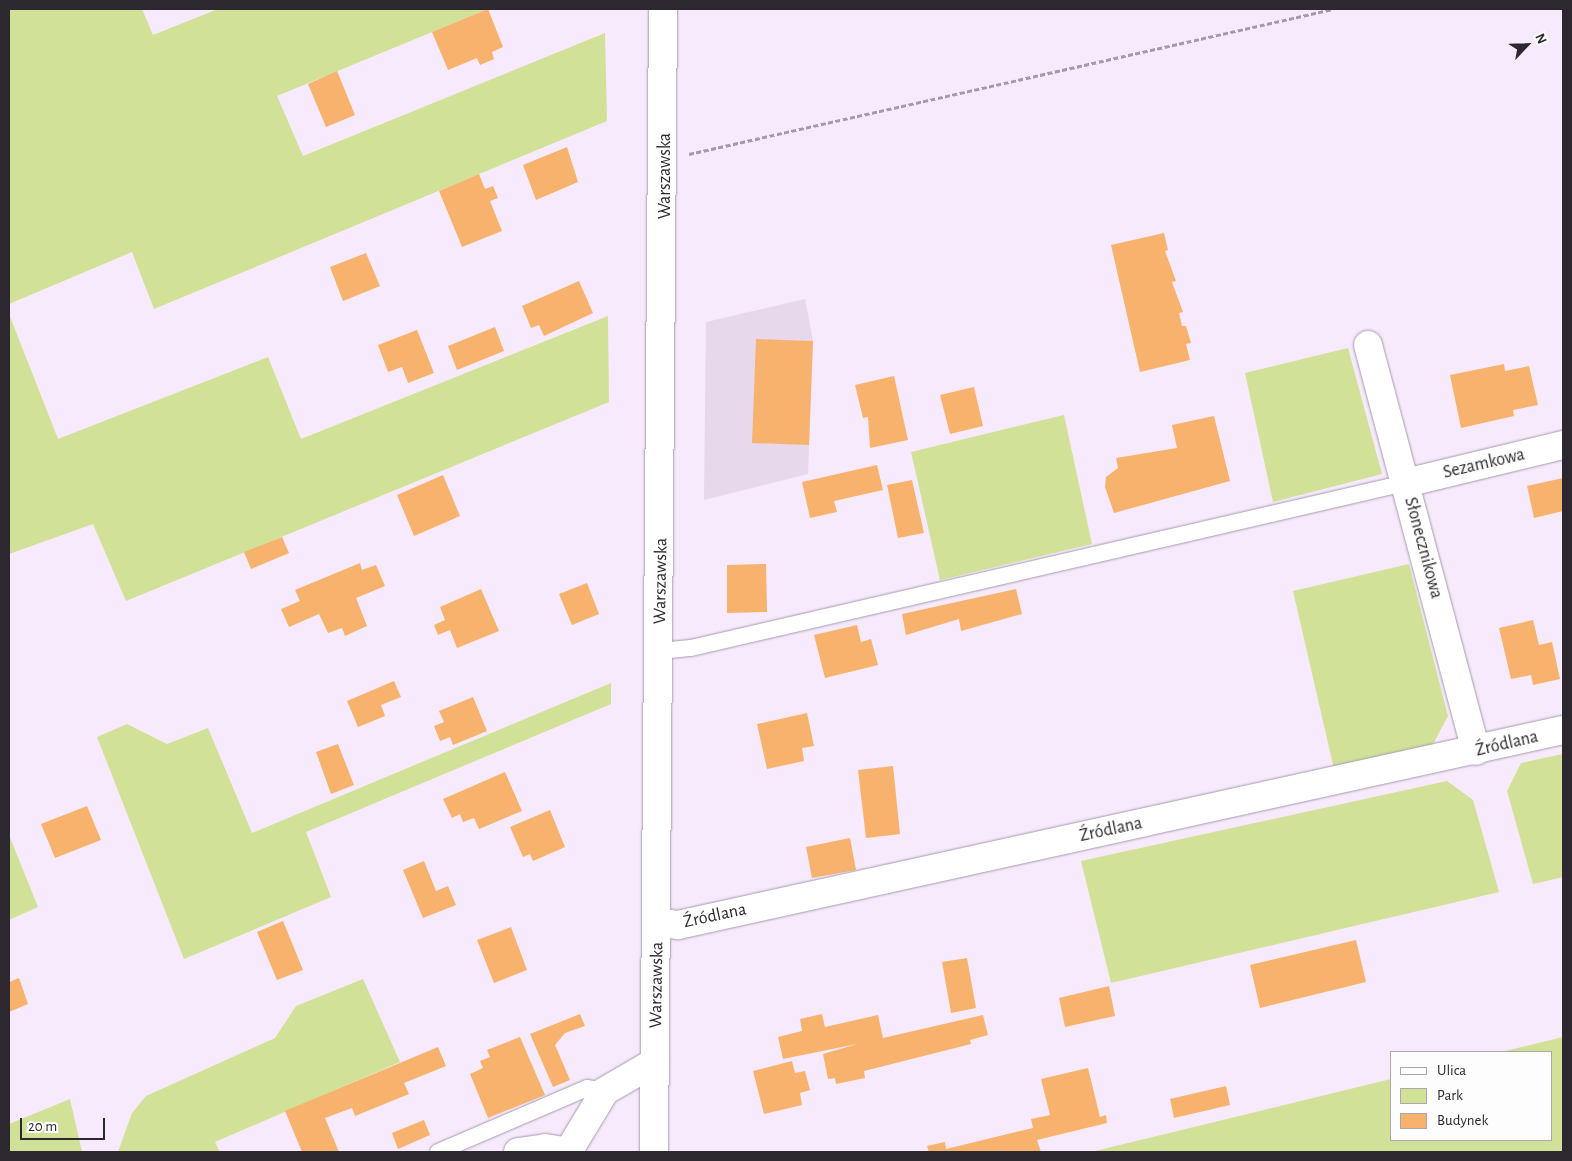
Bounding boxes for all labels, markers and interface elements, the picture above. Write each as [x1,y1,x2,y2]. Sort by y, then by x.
north arrow [1502,20,1552,70]
text: N [1532,32,1549,46]
street label: Warszawska [654,133,676,219]
street label: Sezamkowa [1441,444,1527,484]
street label: Słonecznikowa [1399,495,1447,601]
street label: Warszawska [649,538,673,624]
street label: Źródlana [1474,726,1540,762]
street label: Źródlana [1078,813,1144,847]
street label: Źródlana [682,899,748,933]
street label: Warszawska [645,942,669,1028]
legend [1390,1051,1552,1141]
text: Ulica [1437,1063,1466,1078]
text: Park [1437,1088,1463,1103]
scale bar [22,1108,108,1140]
text: Budynek [1437,1113,1488,1128]
text: 20 m [28,1119,57,1134]

